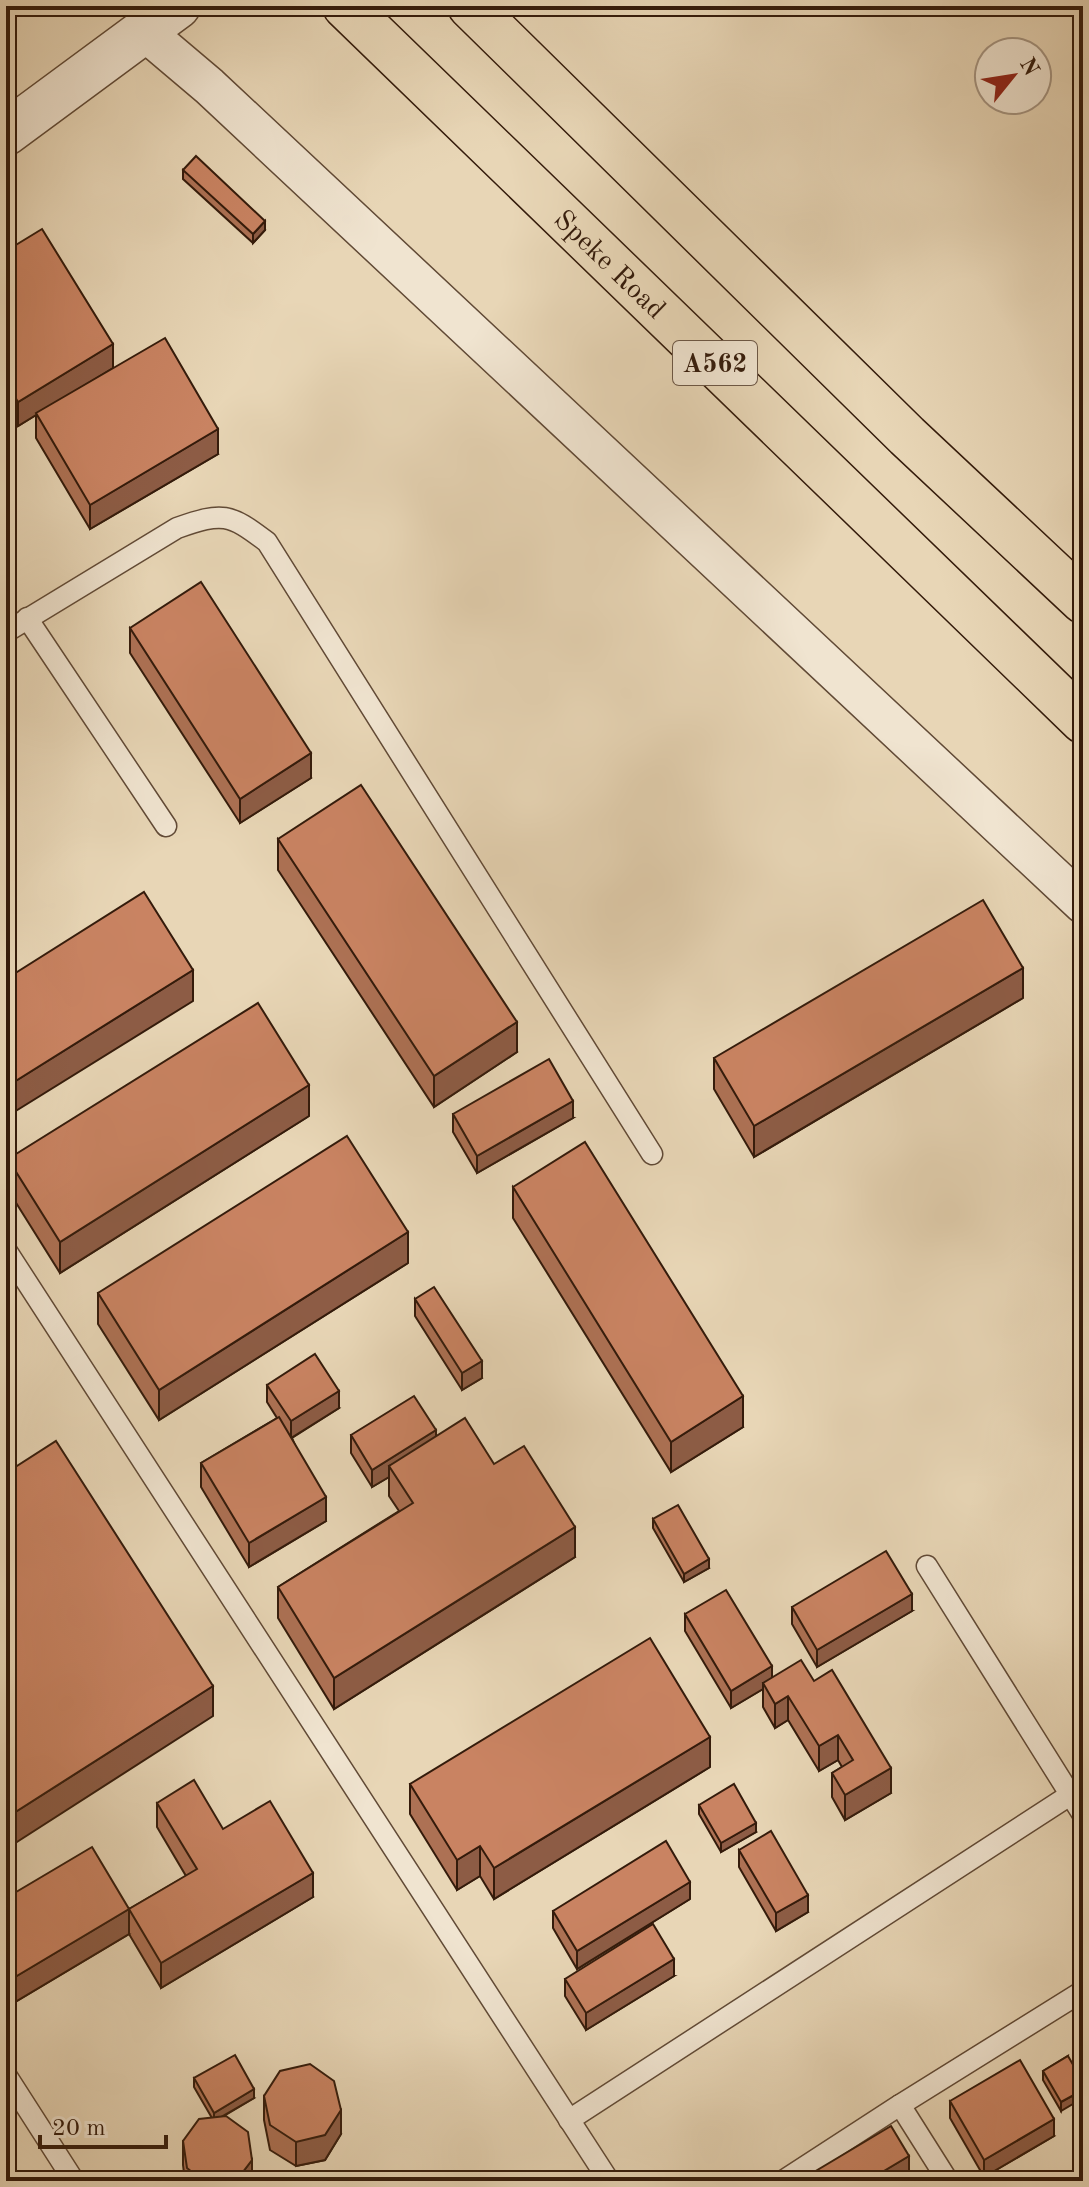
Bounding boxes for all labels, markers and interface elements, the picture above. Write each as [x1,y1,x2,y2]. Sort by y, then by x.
north arrow [973,36,1053,116]
text: N [1015,54,1042,80]
street label: Speke Road [548,206,670,325]
road number: A562 [673,341,757,385]
scale bar [40,2099,166,2149]
text: 20 m [52,2117,106,2141]

